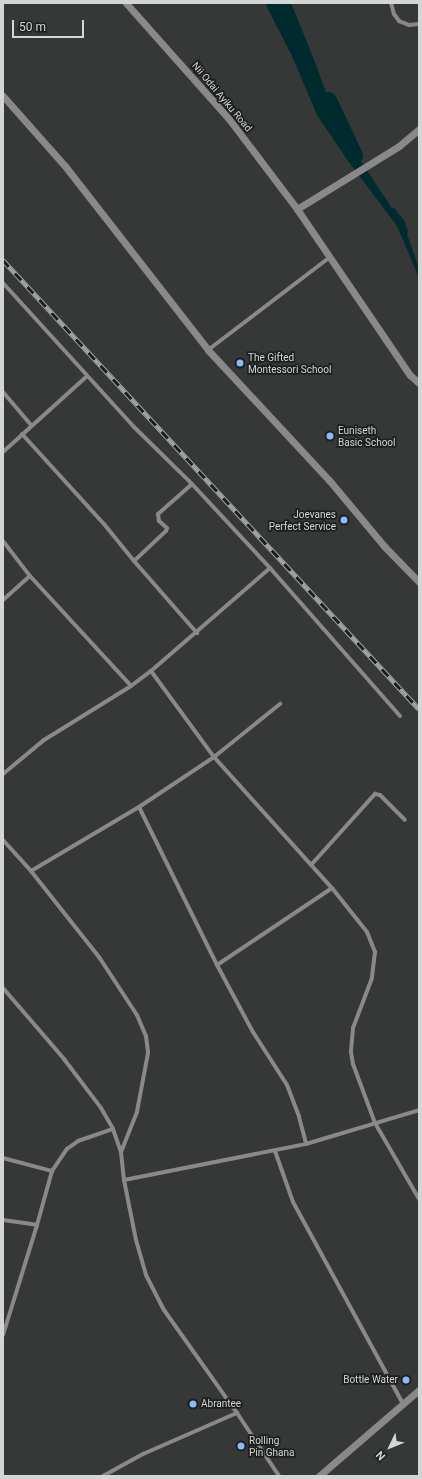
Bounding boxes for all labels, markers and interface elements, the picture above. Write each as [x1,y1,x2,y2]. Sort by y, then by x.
scale bar [14,12,86,38]
text: 50 m [19,20,46,34]
street label: Nii Odai Ayiku Road [190,60,254,134]
place label: The Gifted Montessori School [248,351,331,374]
marker: The Gifted Montessori School [235,358,245,368]
place label: Euniseth Basic School [338,424,395,448]
marker: Euniseth Basic School [325,431,335,441]
place label: Joevanes Perfect Service [269,508,336,532]
marker: Joevanes Perfect Service [339,515,349,525]
place label: Bottle Water [343,1374,398,1386]
marker: Bottle Water [401,1375,411,1385]
place label: Abrantee [201,1398,241,1410]
marker: Abrantee [188,1399,198,1409]
north arrow [370,1427,410,1467]
place label: Rolling Pin Ghana [249,1434,294,1458]
marker: Rolling Pin Ghana [236,1441,246,1451]
text: N [373,1448,388,1463]

